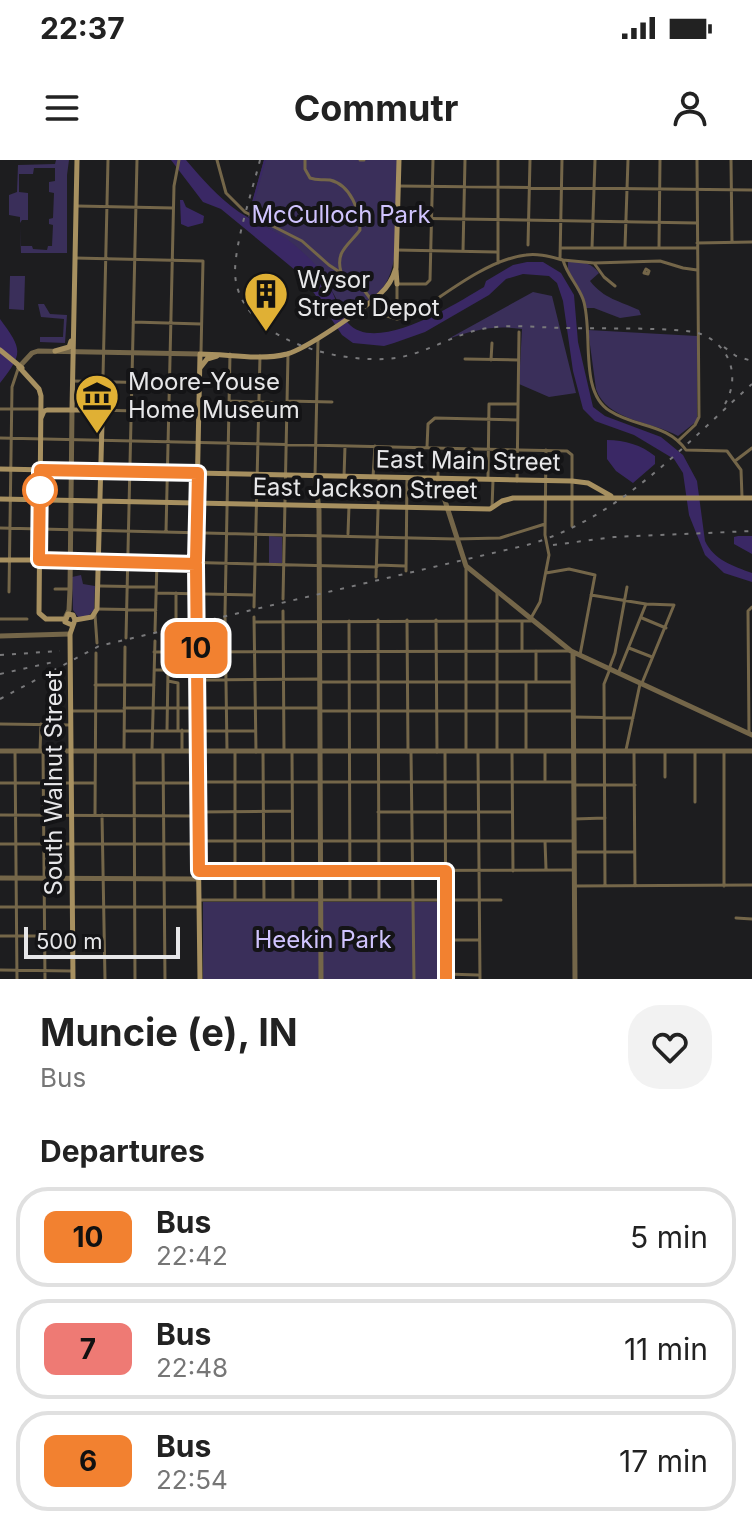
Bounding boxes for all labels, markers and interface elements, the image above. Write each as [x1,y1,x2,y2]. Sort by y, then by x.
text: 22:37 [40,10,125,46]
icon: menu [40,86,84,130]
text: Commutr [294,86,458,130]
icon: person [668,86,712,130]
park label: McCulloch Park [251,200,431,229]
place label: Wysor Street Depot [297,265,440,322]
building icon: Wysor Street Depot [242,270,290,333]
place label: Moore-Youse Home Museum [128,367,300,424]
museum icon: Moore-Youse Home Museum [73,372,121,435]
street label: East Main Street [375,444,561,477]
street label: East Jackson Street [252,472,478,505]
unlabelled marker [23,473,57,507]
line badge: 10 [160,622,232,674]
text: 10 [181,631,211,665]
street label: South Walnut Street [39,670,68,896]
scale bar [24,923,180,959]
park label: Heekin Park [254,925,392,954]
text: 500 m [36,928,103,954]
button: heart [628,1005,712,1089]
text: Muncie (e), IN [40,1009,298,1055]
text: Bus [40,1062,86,1093]
text: Departures [40,1133,205,1169]
text: Bus [156,1204,211,1240]
text: 5 min [630,1219,708,1255]
text: 10 [73,1220,103,1254]
text: 22:42 [156,1240,228,1271]
text: Bus [156,1316,211,1352]
text: 11 min [624,1331,708,1367]
text: 7 [80,1332,96,1366]
text: 22:48 [156,1352,228,1383]
text: Bus [156,1428,211,1464]
text: 17 min [619,1443,708,1479]
text: 6 [79,1444,97,1478]
text: 22:54 [156,1464,228,1495]

